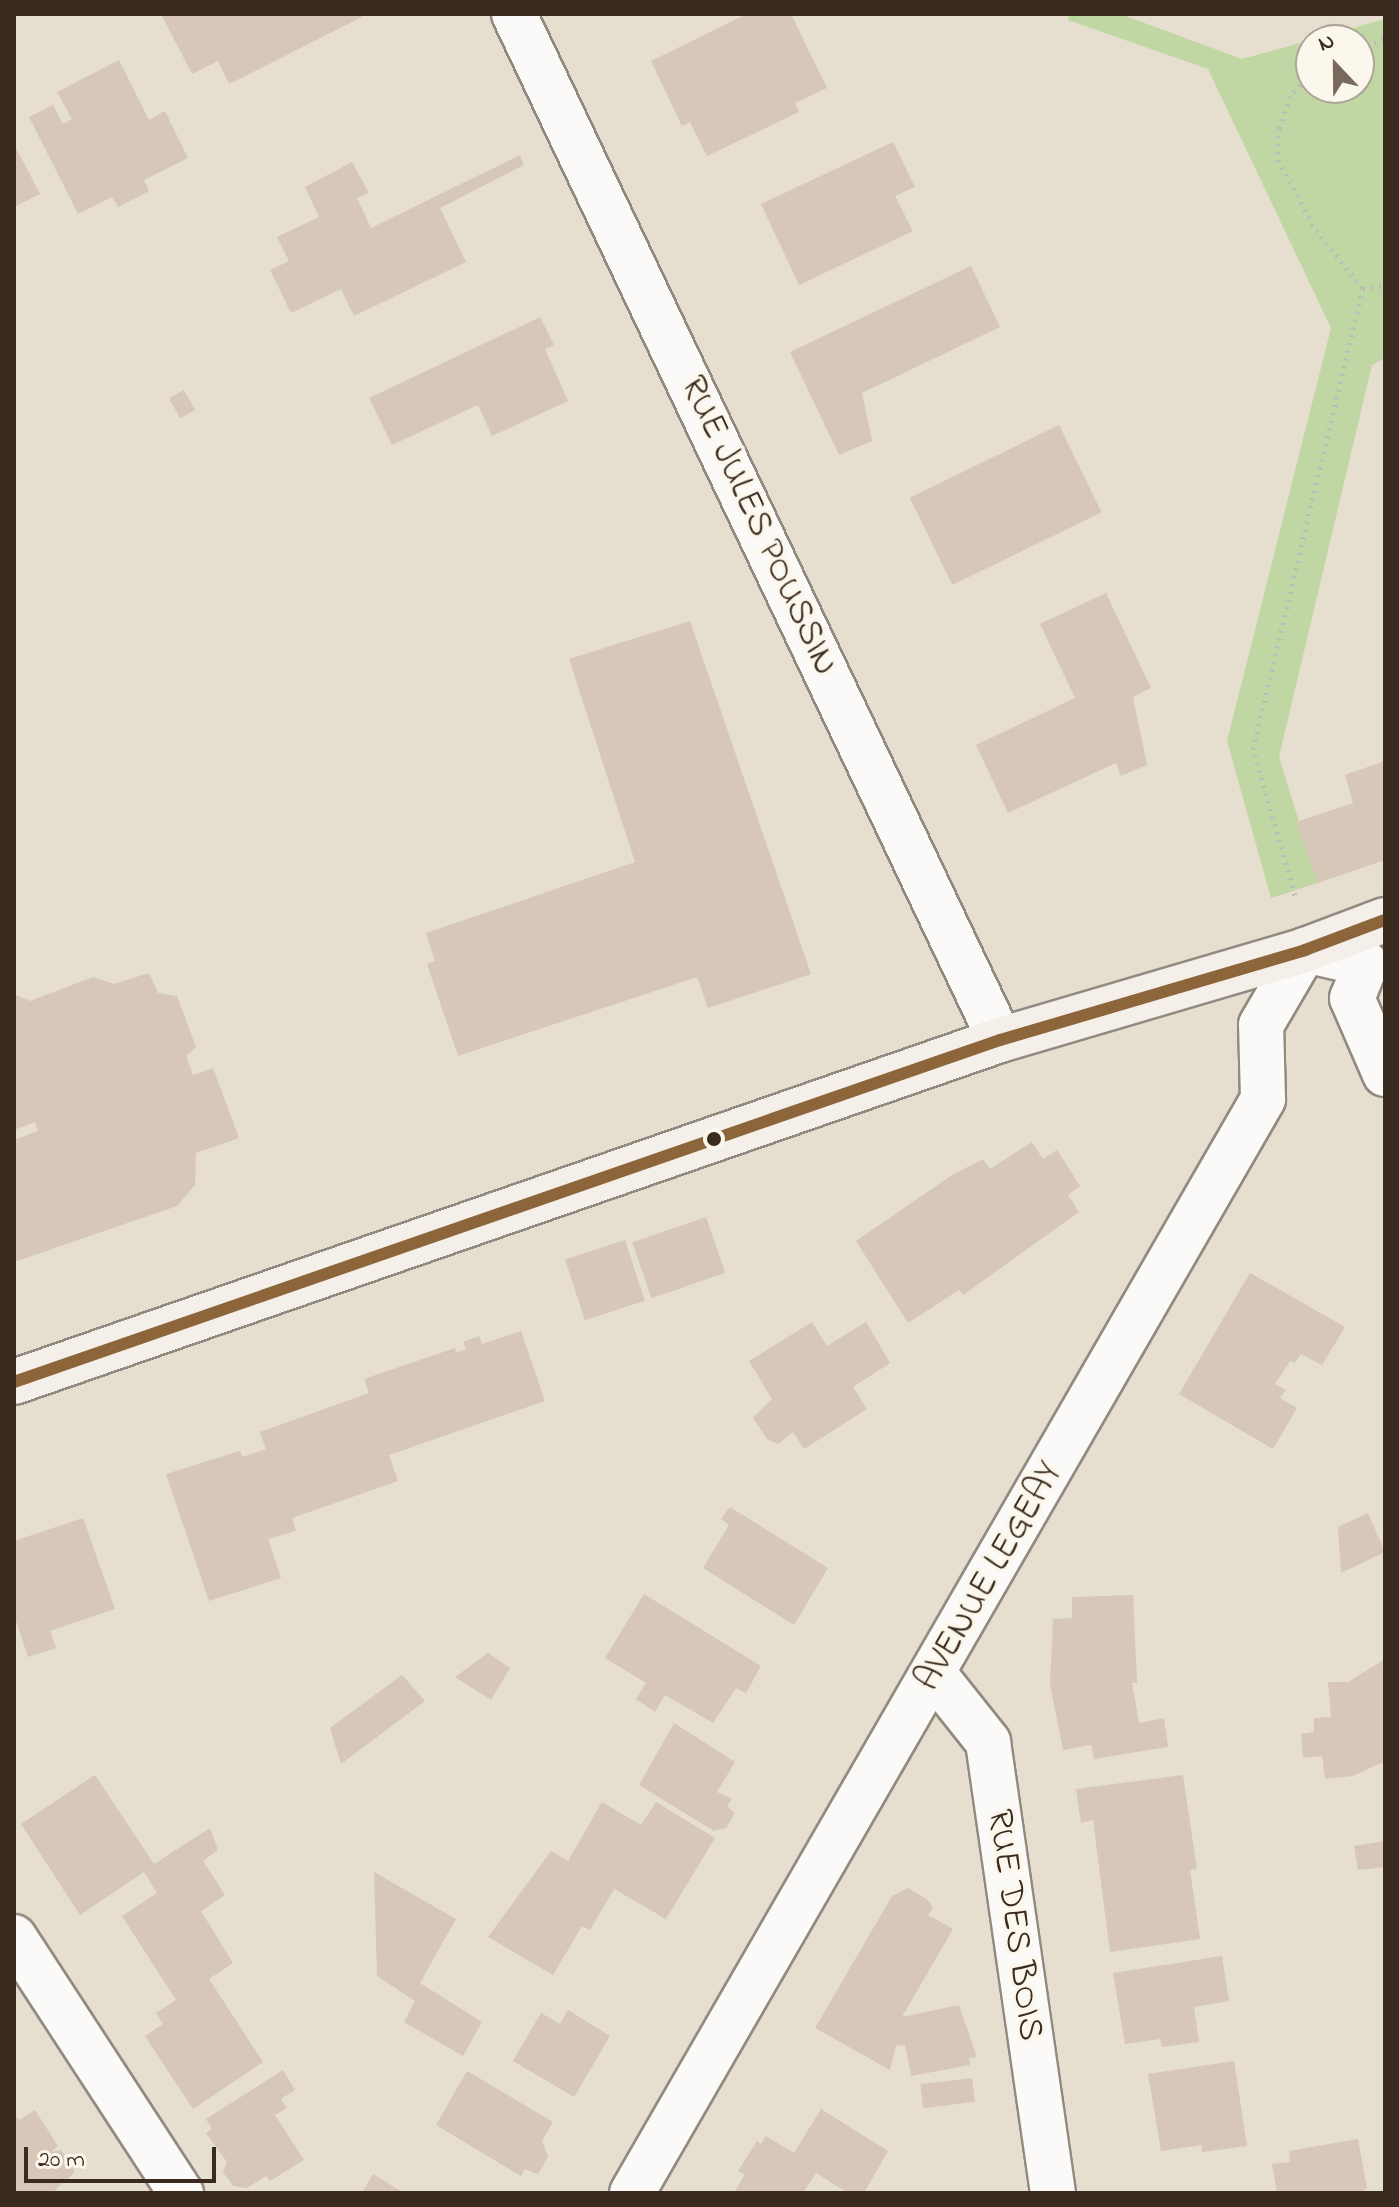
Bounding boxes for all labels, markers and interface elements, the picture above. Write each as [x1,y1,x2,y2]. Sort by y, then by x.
north arrow [1295,24,1375,104]
text: N [1314,26,1340,61]
street label: RUE JULES POUSSIN [670,370,846,682]
unlabelled marker [706,1131,722,1147]
street label: AVENUE LEGEAY [907,1455,1073,1699]
street label: RUE DES BOIS [976,1806,1052,2044]
scale bar [28,2131,220,2181]
text: 20 m [38,2143,85,2178]

